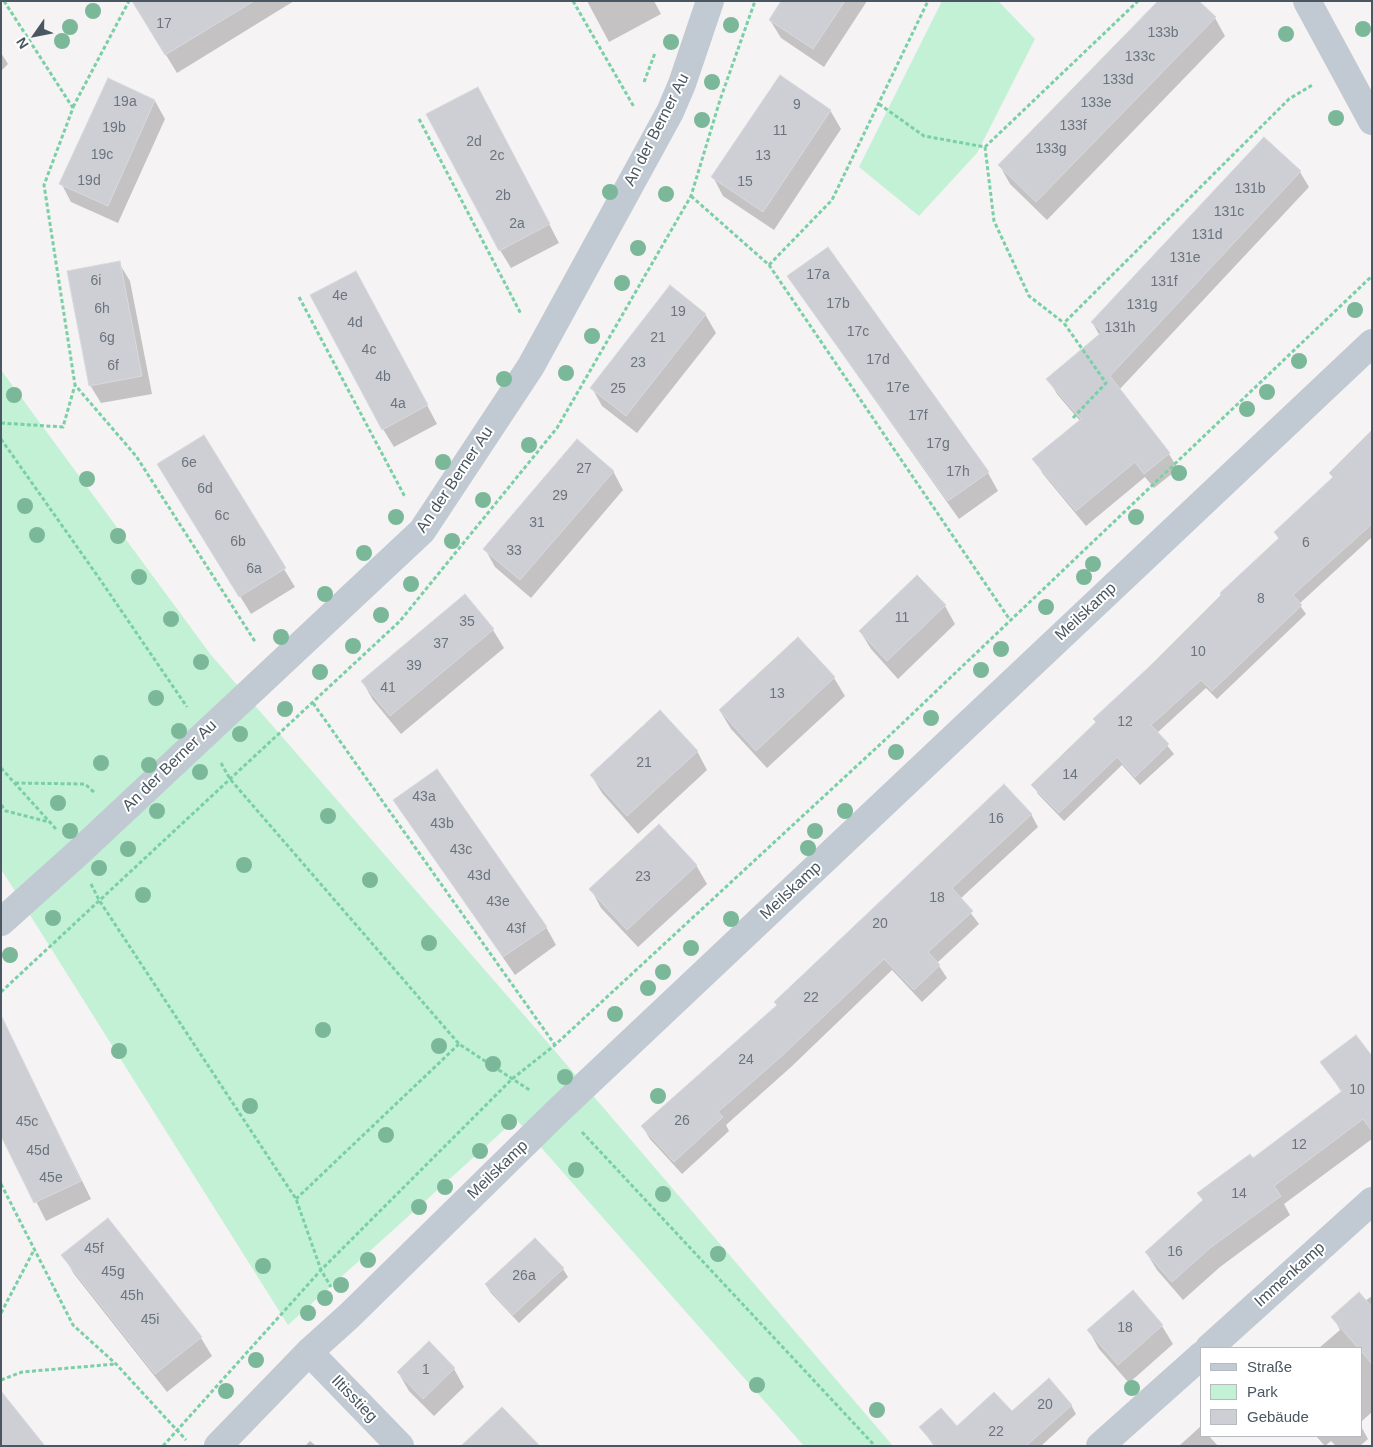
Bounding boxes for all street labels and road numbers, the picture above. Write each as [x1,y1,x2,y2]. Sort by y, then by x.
street label: An der Berner Au [620,71,694,189]
street label: An der Berner Au [412,423,498,537]
street label: Meilskamp [1051,579,1121,645]
street label: An der Berner Au [119,716,221,816]
street label: Meilskamp [756,858,826,924]
street label: Meilskamp [464,1137,532,1203]
street label: Immenkamp [1251,1238,1329,1312]
street label: Iltisstieg [327,1372,381,1426]

